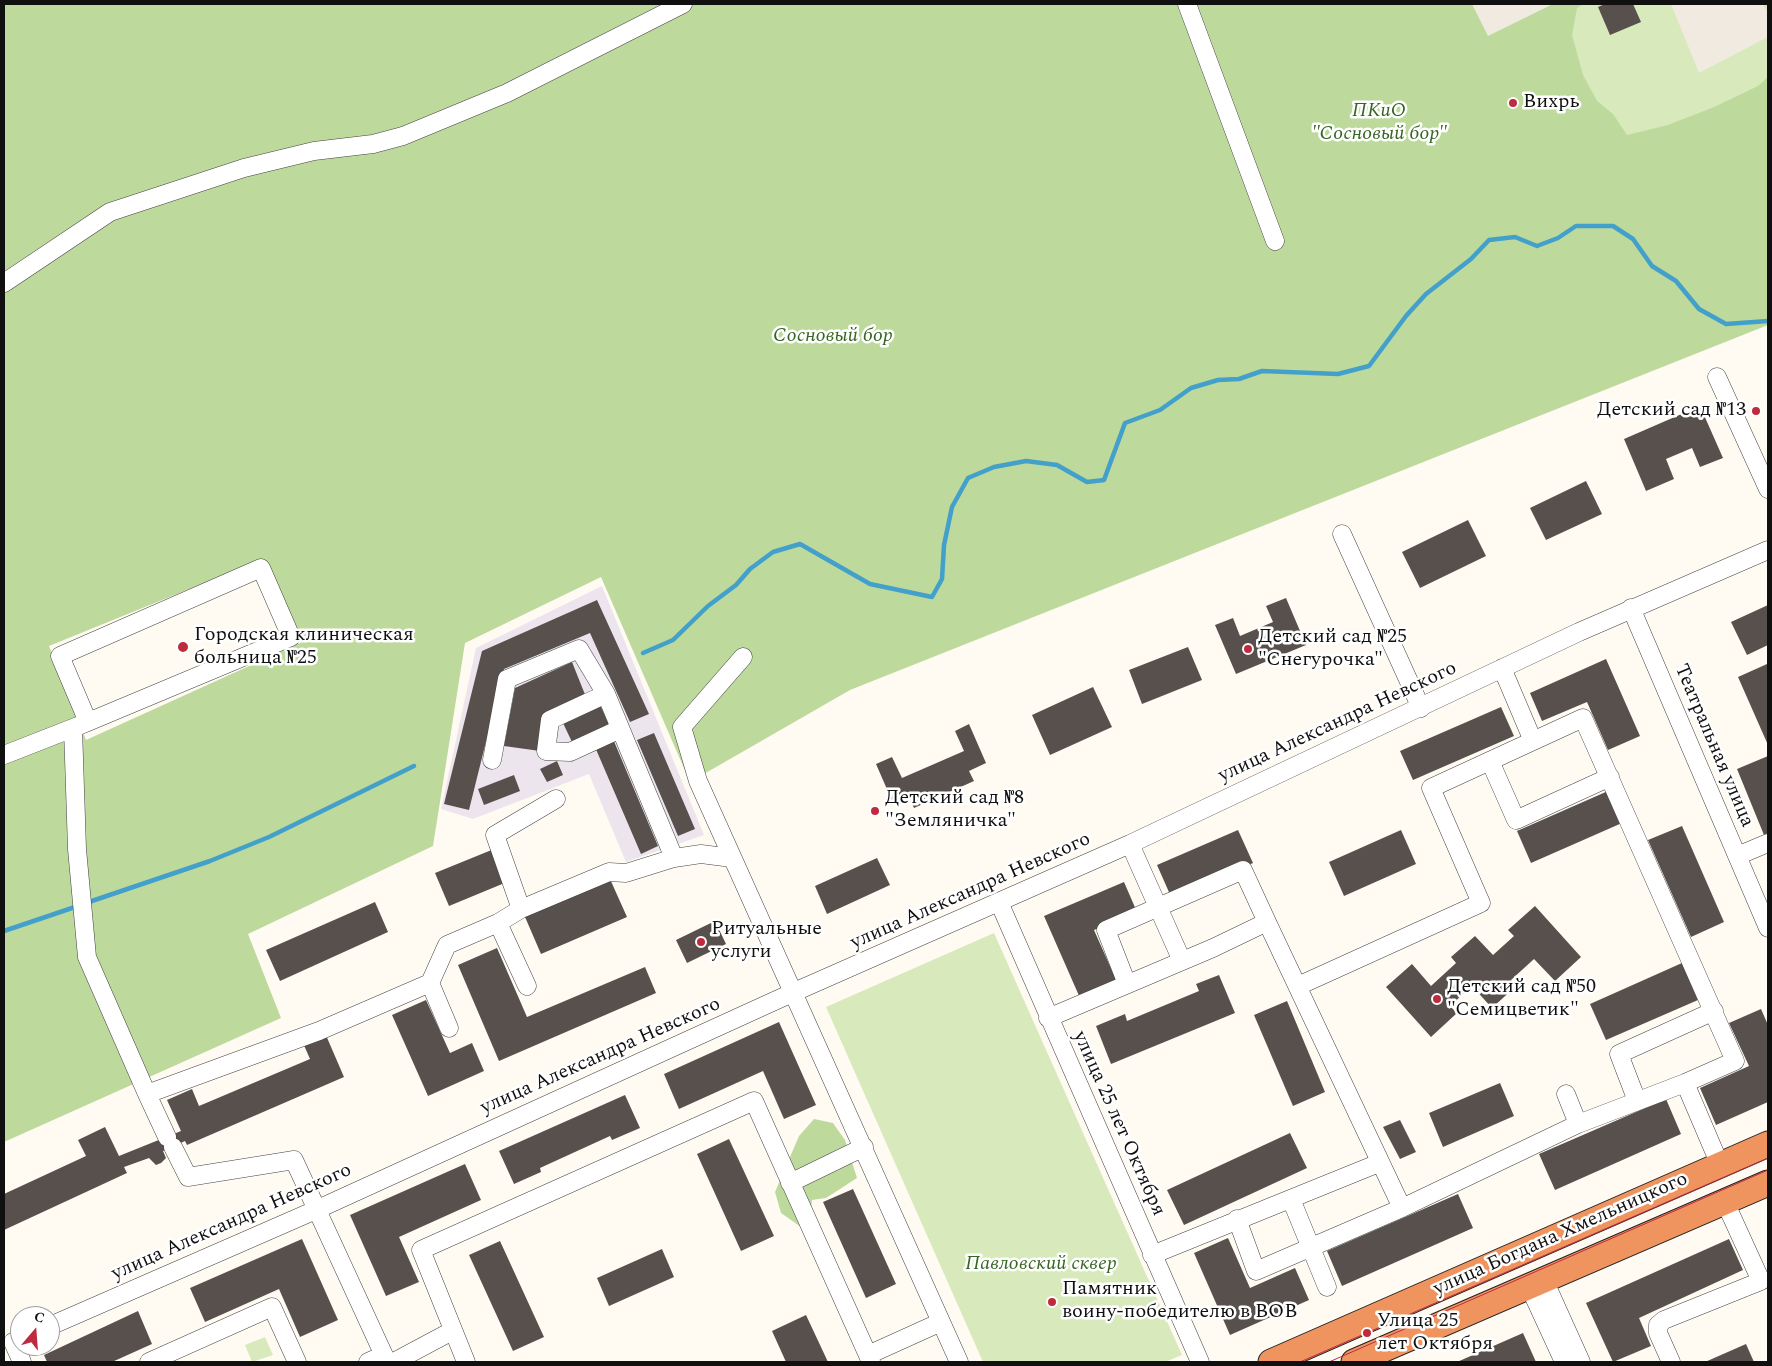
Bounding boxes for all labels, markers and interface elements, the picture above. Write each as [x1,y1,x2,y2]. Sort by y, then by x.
place label: Вихрь [1523,91,1579,115]
marker: Вихрь [1507,97,1519,109]
park label: ПКиО "Сосновый бор" [1311,100,1447,147]
park label: Сосновый бор [773,325,893,349]
place label: Детский сад №13 [1597,399,1746,423]
marker: Детский сад №13 [1750,405,1762,417]
place label: Городская клиническая больница №25 [194,624,414,671]
place label: Детский сад №25 "Снегурочка" [1258,626,1407,673]
marker: Городская клиническая больница №25 [176,640,190,654]
marker: Детский сад №25 "Снегурочка" [1242,643,1254,655]
street label: улица Александра Невского [1215,657,1461,789]
street label: Театральная улица [1668,661,1758,831]
place label: Детский сад №8 "Земляничка" [885,787,1024,834]
marker: Детский сад №8 "Земляничка" [869,805,881,817]
street label: улица Александра Невского [847,828,1095,956]
place label: Ритуальные услуги [711,918,822,965]
marker: Ритуальные услуги [695,936,707,948]
place label: Детский сад №50 "Семицветик" [1447,976,1596,1023]
street label: улица Александра Невского [477,993,725,1121]
marker: Детский сад №50 "Семицветик" [1431,993,1443,1005]
street label: улица 25 лет Октября [1066,1028,1170,1220]
street label: улица Александра Невского [108,1159,356,1287]
street label: улица Богдана Хмельницкого [1430,1168,1692,1302]
park label: Павловский сквер [965,1253,1117,1277]
place label: Памятник воину-победителю в ВОВ [1062,1278,1297,1325]
marker: Памятник воину-победителю в ВОВ [1046,1296,1058,1308]
north arrow [10,1306,60,1356]
text: С [31,1306,47,1329]
place label: Улица 25 лет Октября [1377,1310,1493,1357]
marker: Улица 25 лет Октября [1361,1327,1373,1339]

